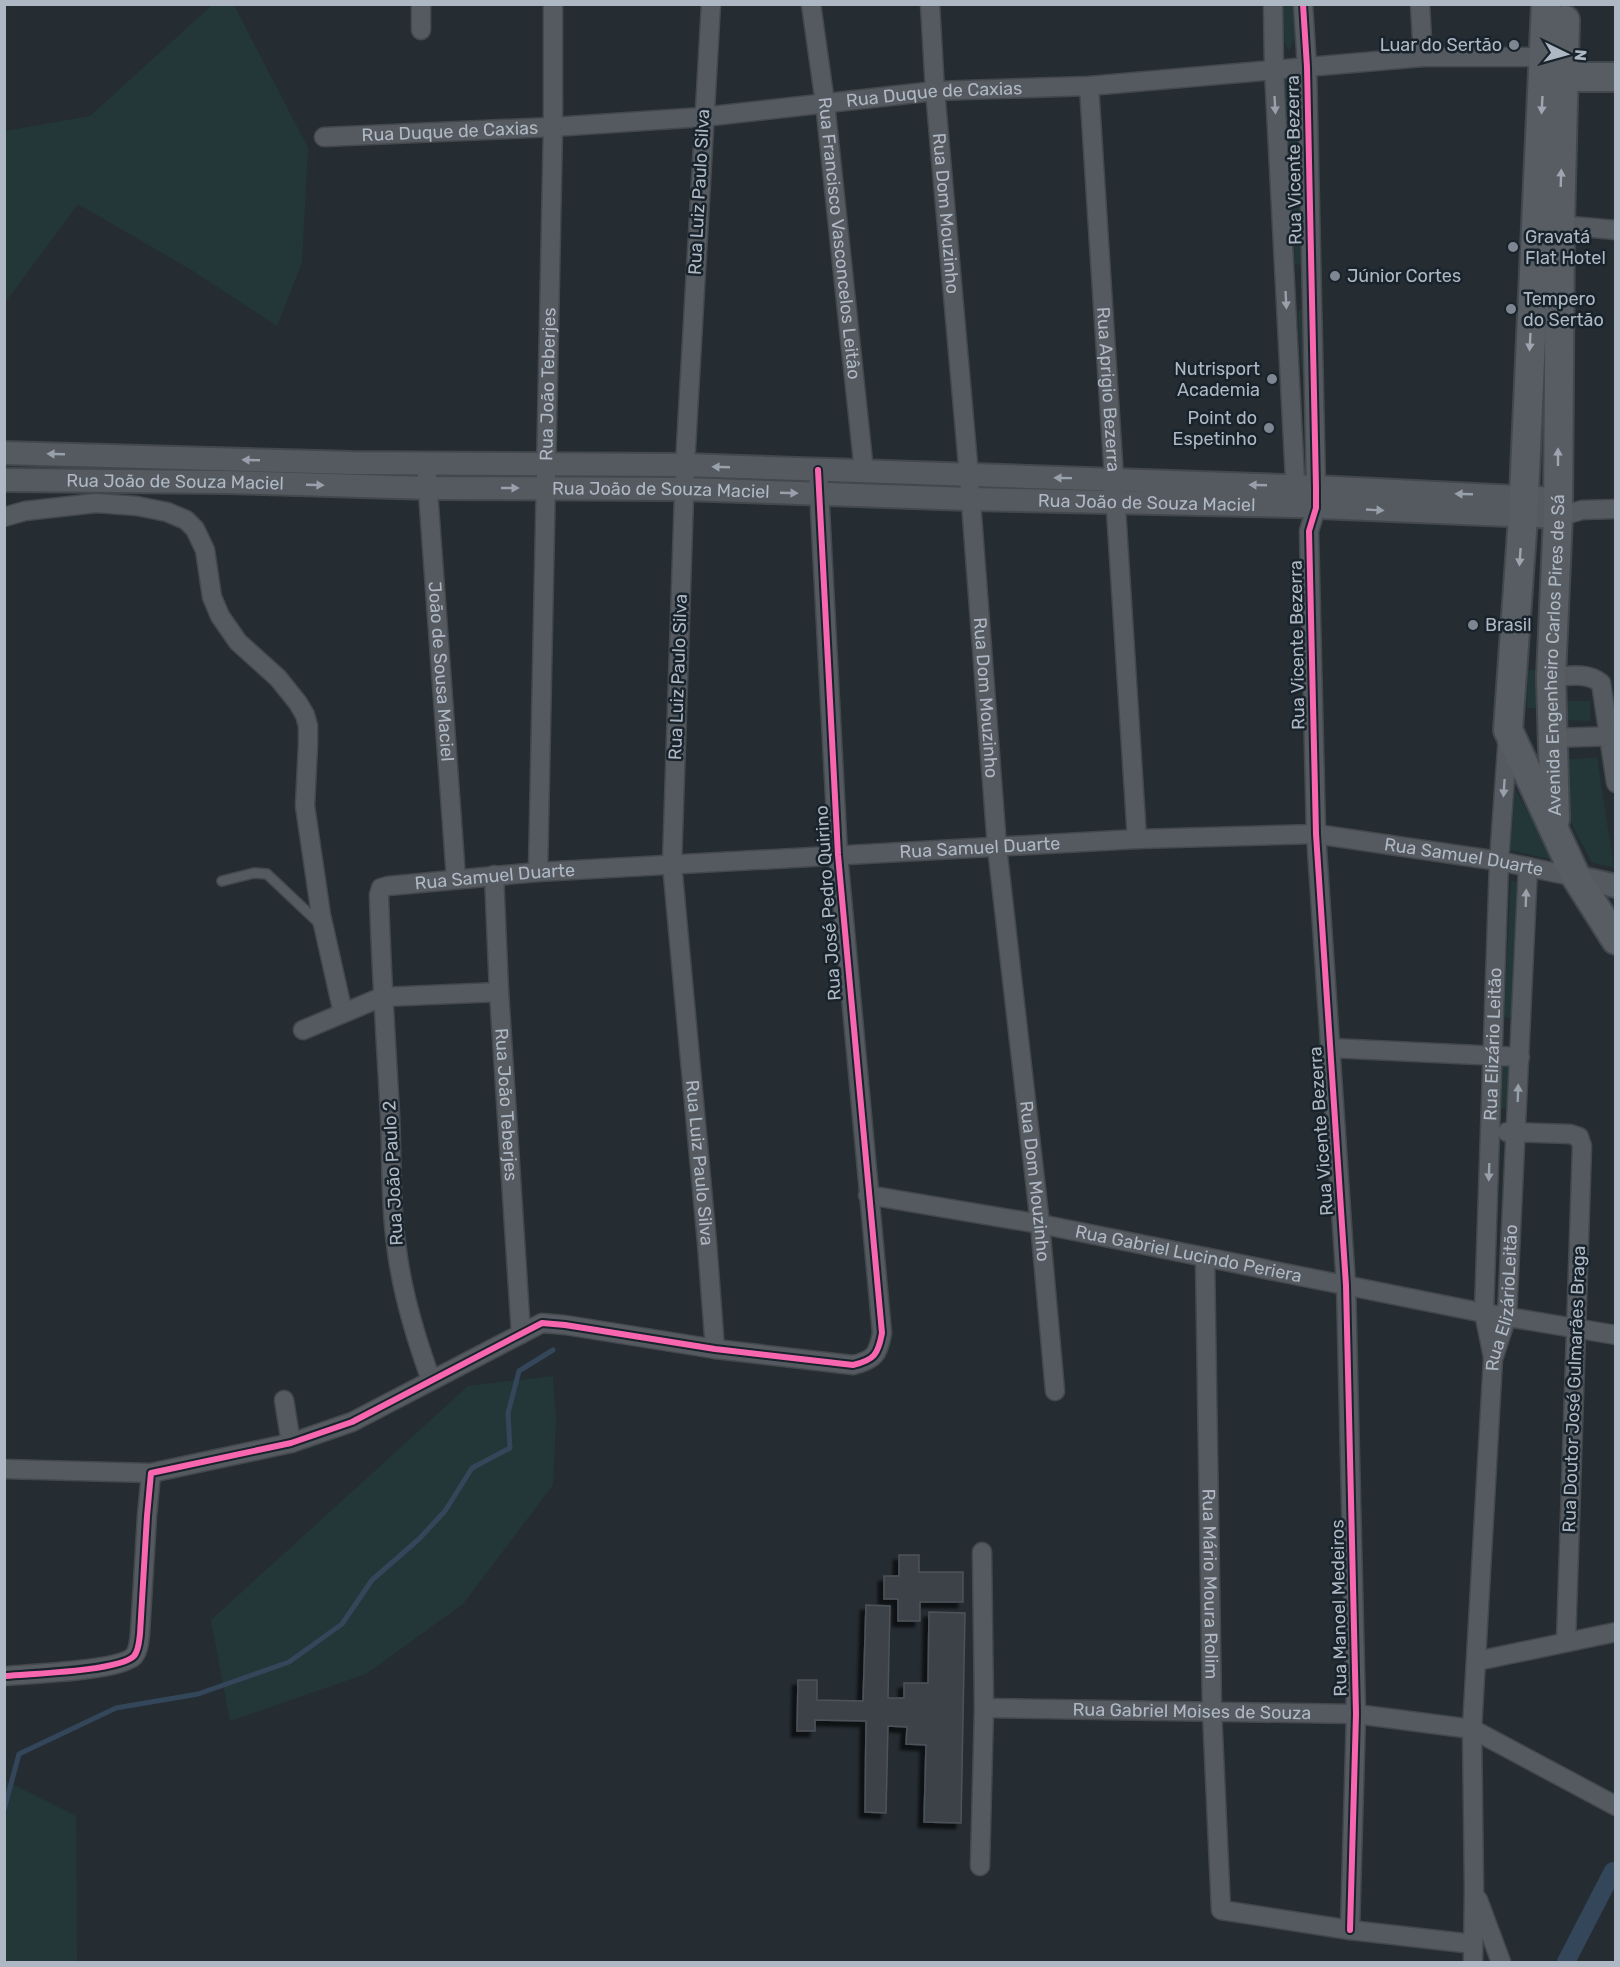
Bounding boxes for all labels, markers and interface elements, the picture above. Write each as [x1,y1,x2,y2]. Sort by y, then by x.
north arrow [1536,24,1596,84]
place label: Luar do Sertão [1380,34,1502,56]
marker: Luar do Sertão [1507,38,1521,52]
text: N [1570,49,1590,62]
street label: Rua Vicente Bezerra [1282,75,1306,245]
street label: Rua Duque de Caxias [845,77,1023,112]
one-way arrow [1271,95,1280,114]
one-way arrow [1537,95,1547,114]
street label: Rua Francisco Vasconcelos Leitâo [813,96,865,380]
street label: Rua Luiz Paulo Silva [684,108,714,276]
street label: Rua Duque de Caxias [361,117,539,146]
street label: Rua Dom Mouzinho [928,132,964,295]
one-way arrow [1556,168,1566,187]
place label: Gravatá Flat Hotel [1525,226,1606,269]
marker: Gravatá Flat Hotel [1506,240,1520,254]
place label: Júnior Cortes [1347,265,1461,287]
marker: Júnior Cortes [1328,269,1342,283]
place label: Tempero do Sertão [1523,288,1604,331]
one-way arrow [1281,290,1290,309]
marker: Tempero do Sertão [1504,302,1518,316]
street label: Rua Aprigio Bezerra [1092,306,1125,472]
street label: Rua João Teberjes [535,307,560,461]
one-way arrow [1526,332,1535,351]
place label: Nutrisport Academia [1174,358,1260,401]
marker: Nutrisport Academia [1265,372,1279,386]
place label: Point do Espetinho [1173,407,1257,450]
marker: Point do Espetinho [1262,421,1276,435]
one-way arrow [1553,447,1563,466]
one-way arrow [47,450,66,459]
one-way arrow [242,456,261,465]
one-way arrow [711,462,730,471]
street label: Rua João de Souza Maciel [66,470,284,495]
one-way arrow [1053,474,1072,483]
street label: Rua João de Souza Maciel [552,477,770,503]
one-way arrow [305,480,324,489]
one-way arrow [1248,481,1267,490]
one-way arrow [500,484,519,493]
one-way arrow [779,488,798,498]
street label: Rua João de Souza Maciel [1038,489,1256,516]
one-way arrow [1455,490,1474,499]
street label: Avenida Engenheiro Carlos Pires de Sá [1540,494,1569,816]
one-way arrow [1365,506,1384,515]
one-way arrow [1515,548,1525,567]
street label: Rua Vicente Bezerra [1285,560,1309,730]
street label: João de Sousa Maciel [424,581,459,762]
street label: Rua Luiz Paulo Silva [664,594,692,760]
place label: Brasil [1485,614,1532,636]
street label: Rua Dom Mouzinho [969,616,1003,779]
marker: Brasil [1466,618,1480,632]
one-way arrow [1499,779,1509,798]
street label: Rua José Pedro Quirino [810,805,846,1001]
street label: Rua Samuel Duarte [899,832,1061,863]
street label: Rua Samuel Duarte [1383,833,1545,881]
street label: Rua Samuel Duarte [414,859,576,894]
one-way arrow [1522,889,1531,908]
street label: Rua Elizário Leitão [1479,967,1506,1121]
street label: Rua João Teberjes [490,1027,522,1182]
street label: Rua Vicente Bezerra [1304,1046,1338,1216]
street label: Rua Luiz Paulo Silva [681,1079,718,1247]
one-way arrow [1514,1084,1523,1103]
street label: Rua João Paulo 2 [378,1100,408,1246]
street label: Rua Dom Mouzinho [1015,1100,1054,1262]
one-way arrow [1484,1162,1493,1181]
street label: Rua Gabriel Lucindo Periera [1073,1220,1304,1287]
street label: Rua ElizárioLeitão [1481,1224,1522,1372]
street label: Rua Doutor José Gulmarães Braga [1558,1245,1590,1533]
street label: Rua Mário Moura Rolim [1198,1489,1223,1679]
street label: Rua Manoel Medeiros [1326,1519,1352,1697]
street label: Rua Gabriel Moises de Souza [1072,1698,1311,1724]

